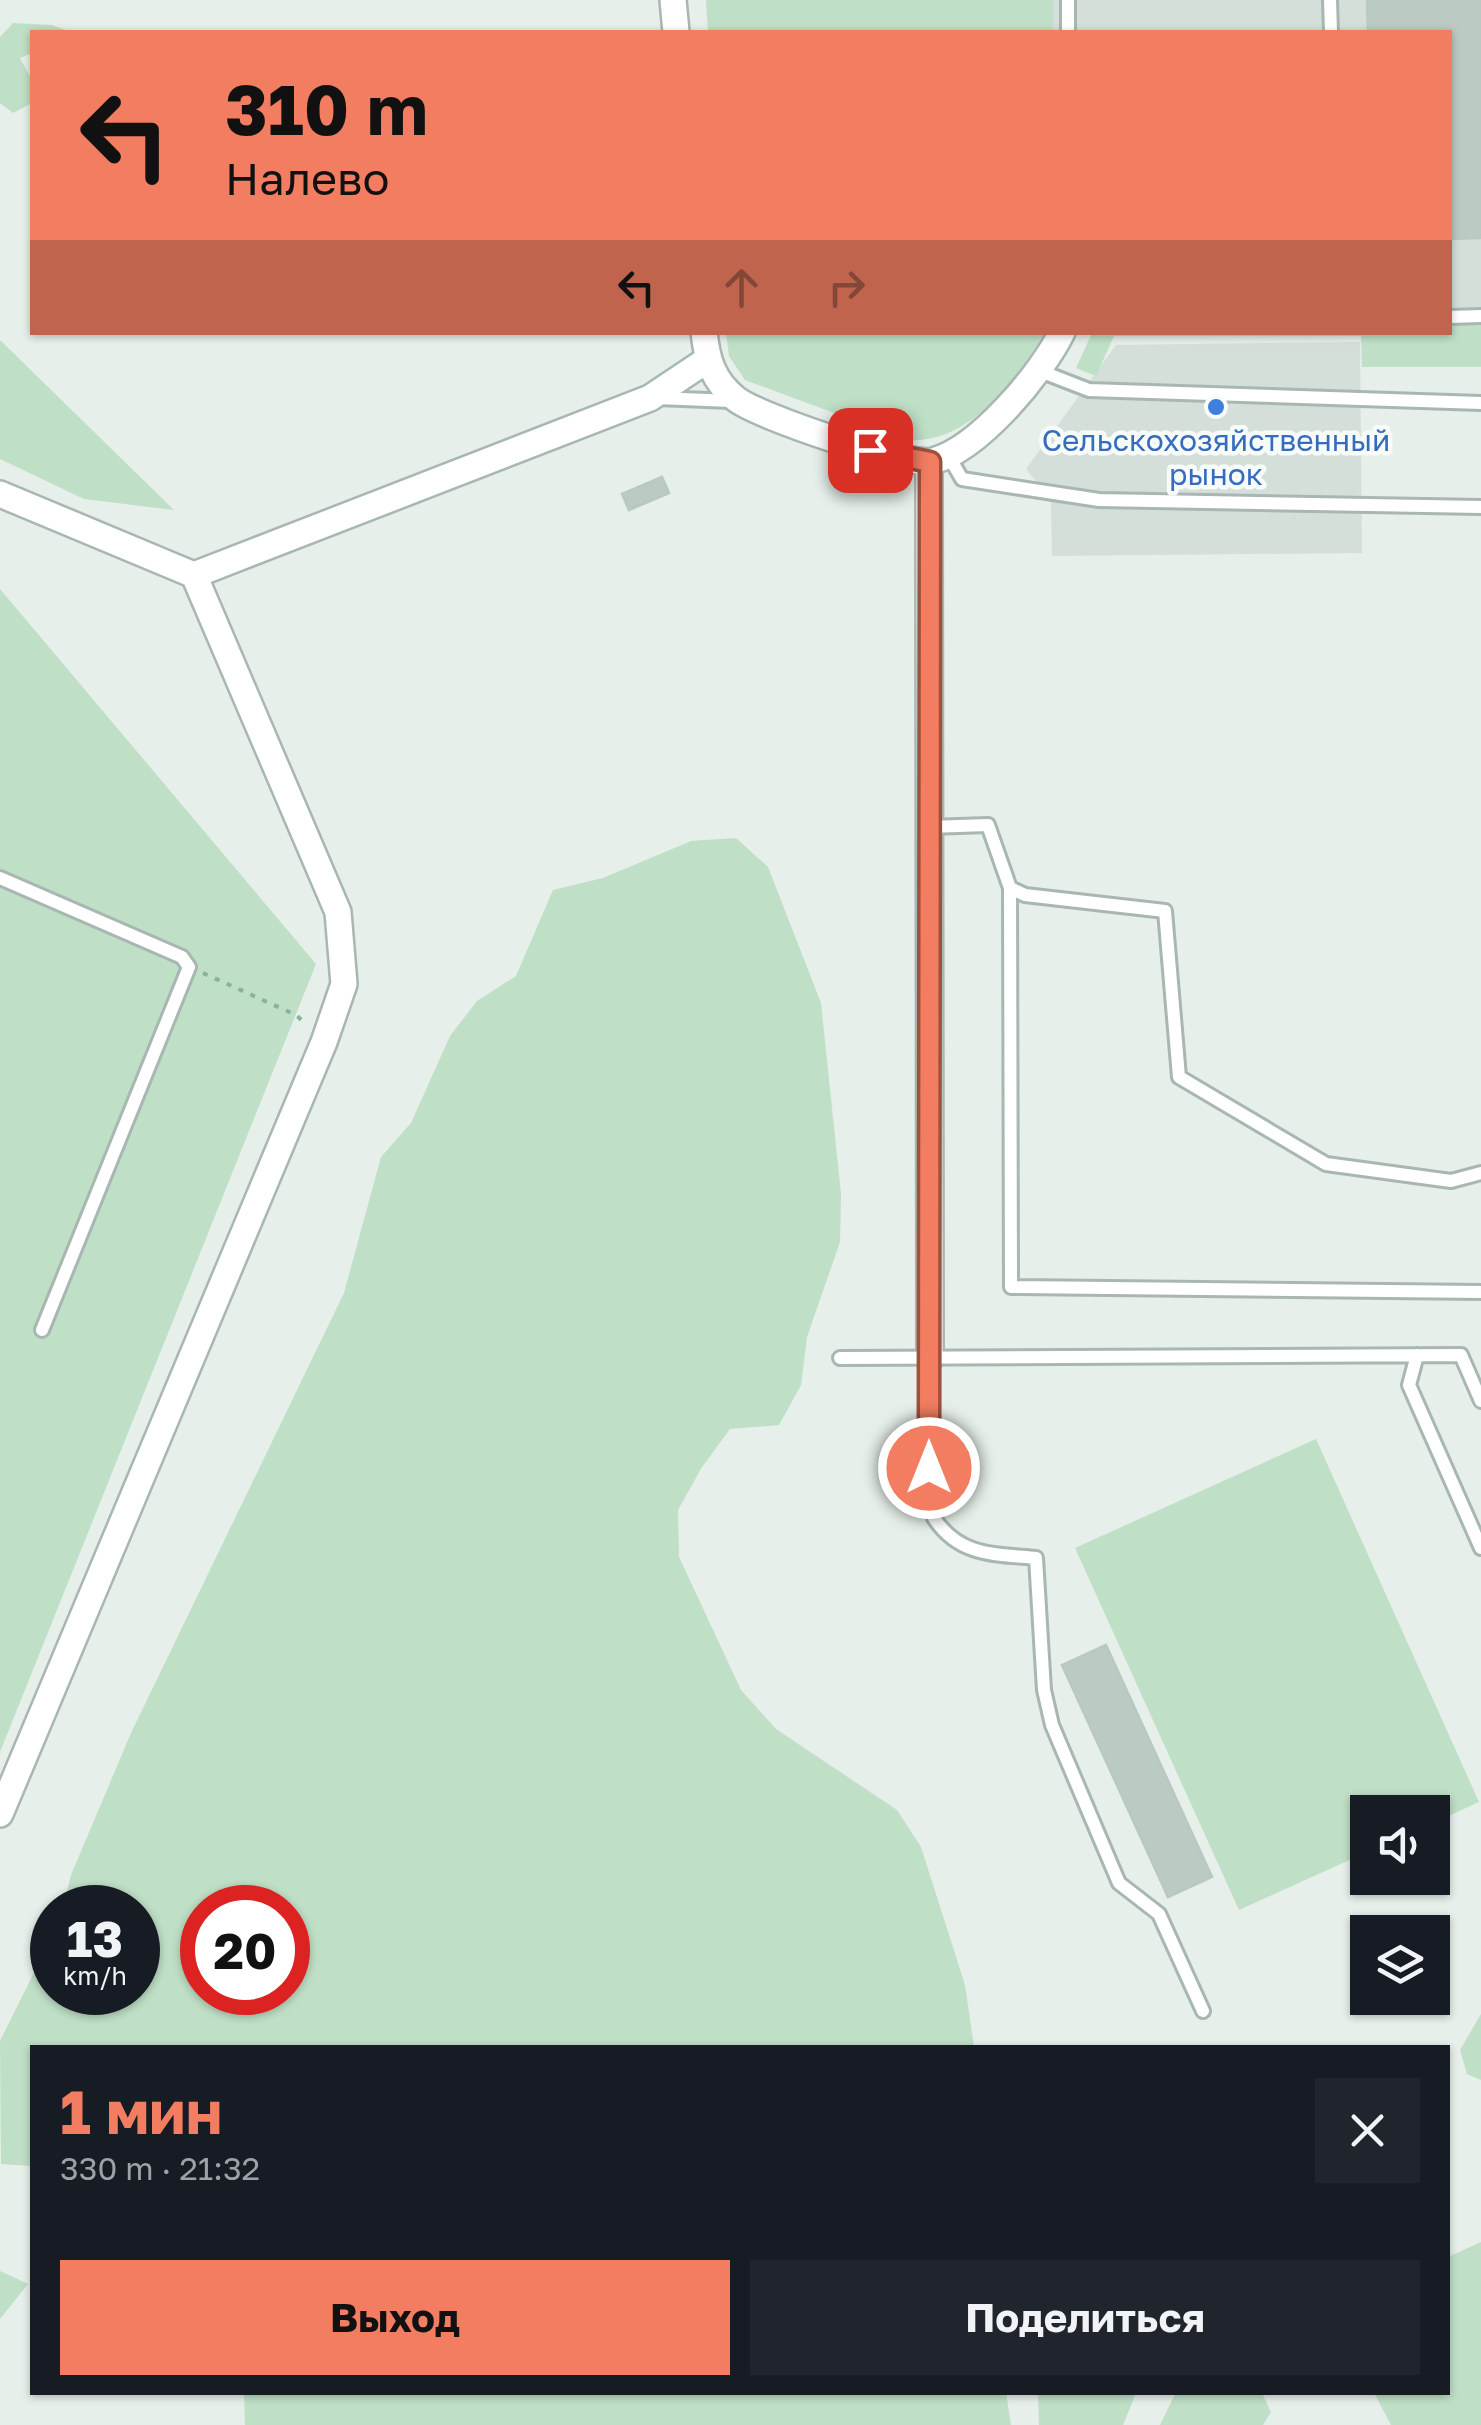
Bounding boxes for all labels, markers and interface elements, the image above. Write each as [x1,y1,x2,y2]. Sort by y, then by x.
text: 310 m [225,66,428,150]
icon: left [60,70,190,200]
text: Налево [225,151,389,205]
icon: left [609,260,664,315]
icon: ahead [714,260,769,315]
icon: right [819,260,874,315]
marker: Сельскохозяйственный рынок [1205,396,1227,418]
pin [828,408,913,493]
place label: Сельскохозяйственный рынок [1042,422,1390,492]
icon: arrive [843,423,898,478]
position arrow [877,1416,981,1520]
map controls [1350,1795,1450,2015]
button: sound [1350,1795,1450,1895]
speed limit sign: 20 [180,1885,310,2015]
text: 13 [67,1908,123,1968]
button: layers [1350,1915,1450,2015]
text: km/h [63,1960,127,1991]
text: 1 мин [60,2075,222,2147]
button: close [1315,2078,1420,2183]
text: 330 m · 21:32 [60,2149,260,2187]
button: Выход [60,2260,730,2375]
button: Поделиться [750,2260,1420,2375]

